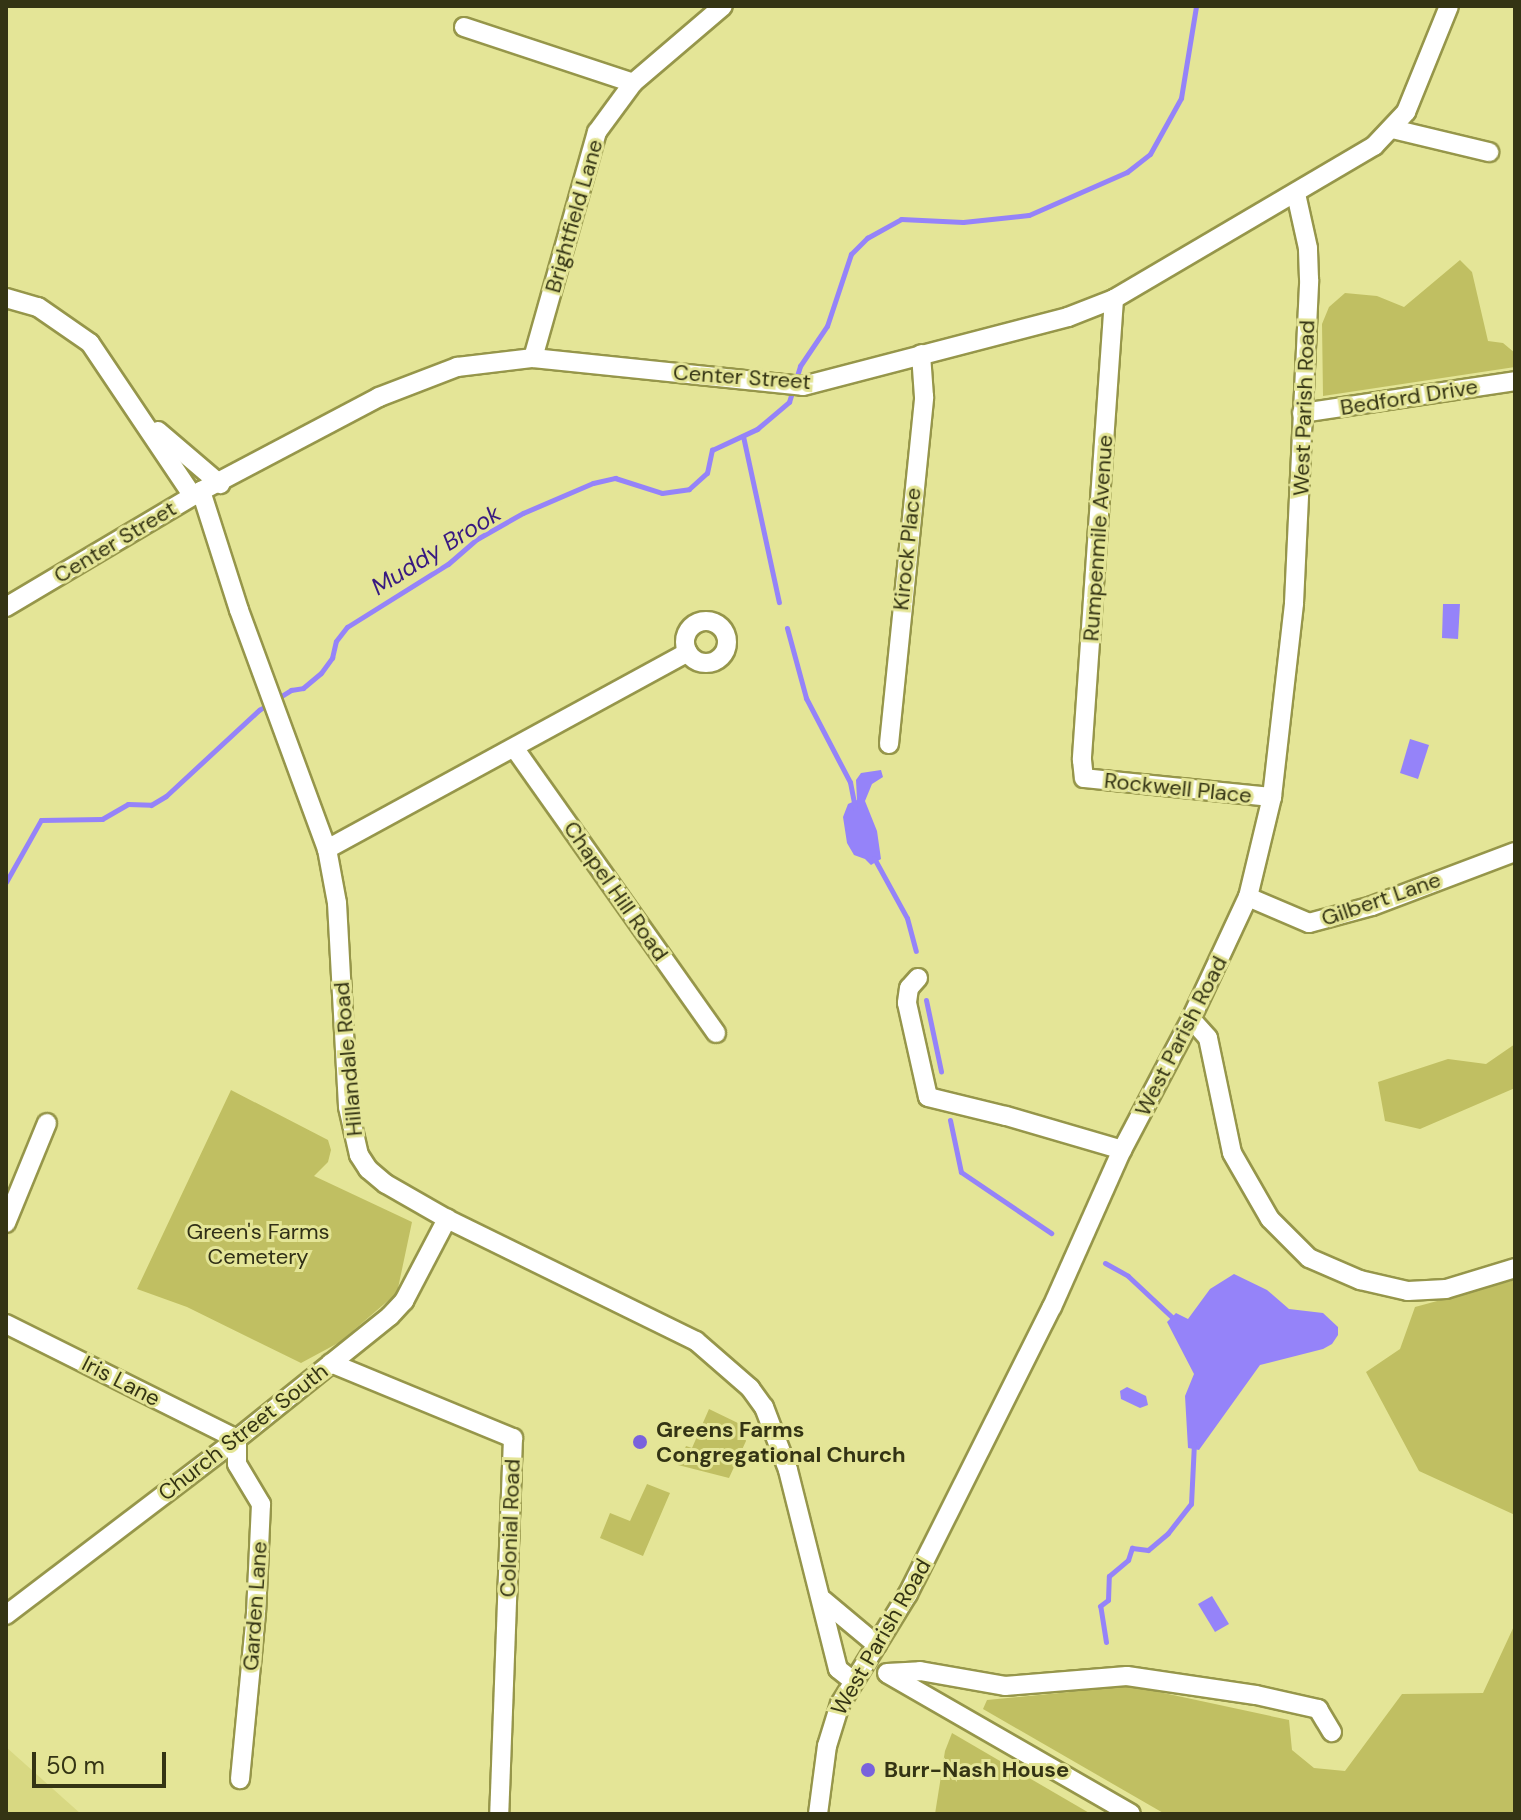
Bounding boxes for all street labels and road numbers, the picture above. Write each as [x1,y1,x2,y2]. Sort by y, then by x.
street label: Brightfield Lane [539,136,609,296]
street label: West Parish Road [1288,320,1320,496]
street label: Center Street [672,359,812,395]
street label: Bedford Drive [1338,373,1480,421]
street label: Rumpenmile Avenue [1078,434,1118,642]
street label: Kirock Place [887,486,927,612]
street label: Center Street [49,495,181,589]
street label: Rockwell Place [1103,767,1253,809]
street label: Chapel Hill Road [558,816,674,966]
street label: Gilbert Lane [1318,866,1444,932]
street label: West Parish Road [1129,952,1233,1120]
street label: Hillandale Road [328,981,368,1137]
street label: Iris Lane [78,1350,164,1412]
street label: Church Street South [153,1358,333,1506]
street label: Colonial Road [494,1458,526,1598]
street label: Garden Lane [237,1540,273,1672]
street label: West Parish Road [826,1554,936,1720]

